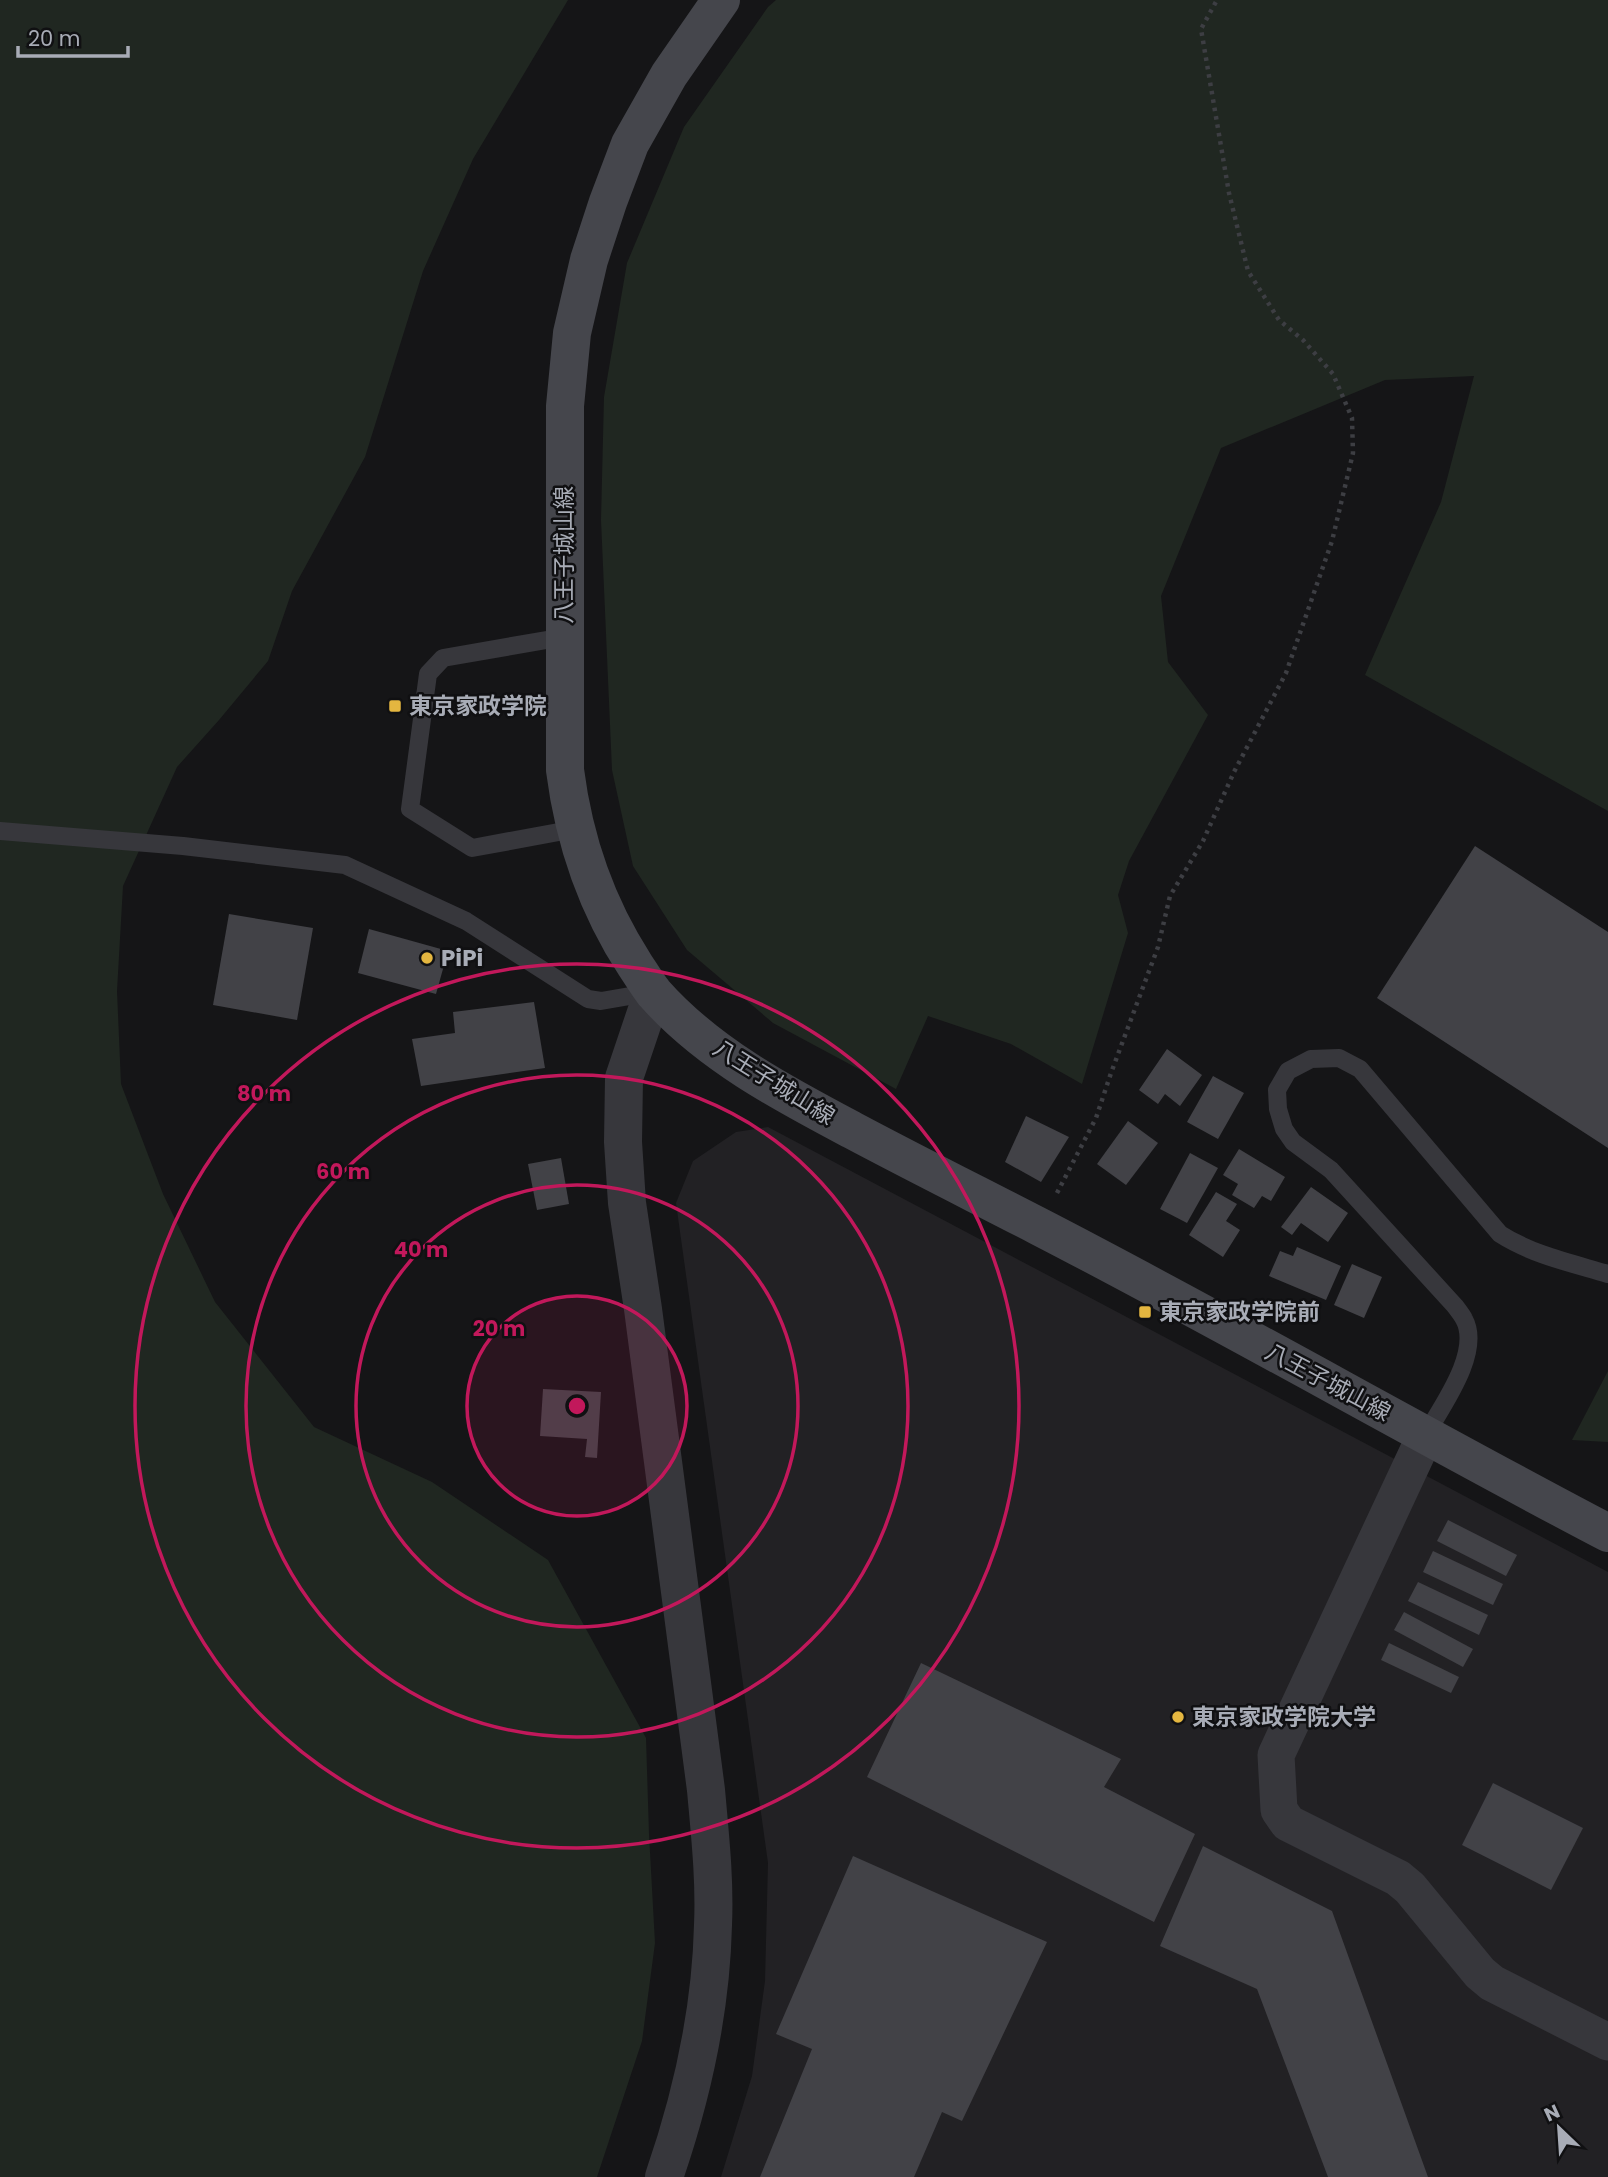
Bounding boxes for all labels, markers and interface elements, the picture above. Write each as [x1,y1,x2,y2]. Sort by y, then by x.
scale bar [18,14,128,58]
text: 20 m [28,24,81,53]
street label: 八王子城山線 [548,486,580,624]
place label: 東京家政学院 [409,690,547,722]
marker: 東京家政学院 [387,698,403,714]
place label: PiPi [441,942,483,974]
marker: PiPi [419,950,435,966]
street label: 八王子城山線 [707,1032,841,1132]
text: 80 m [237,1079,291,1108]
text: 60 m [316,1157,370,1186]
text: 40 m [394,1235,448,1264]
place label: 東京家政学院前 [1159,1296,1320,1328]
marker: 東京家政学院前 [1137,1304,1153,1320]
text: 20 m [473,1314,525,1343]
street label: 八王子城山線 [1260,1335,1396,1429]
centre of rings [565,1394,589,1418]
place label: 東京家政学院大学 [1192,1701,1376,1733]
marker: 東京家政学院大学 [1170,1709,1186,1725]
north arrow [1524,2093,1594,2163]
text: N [1540,2098,1564,2128]

